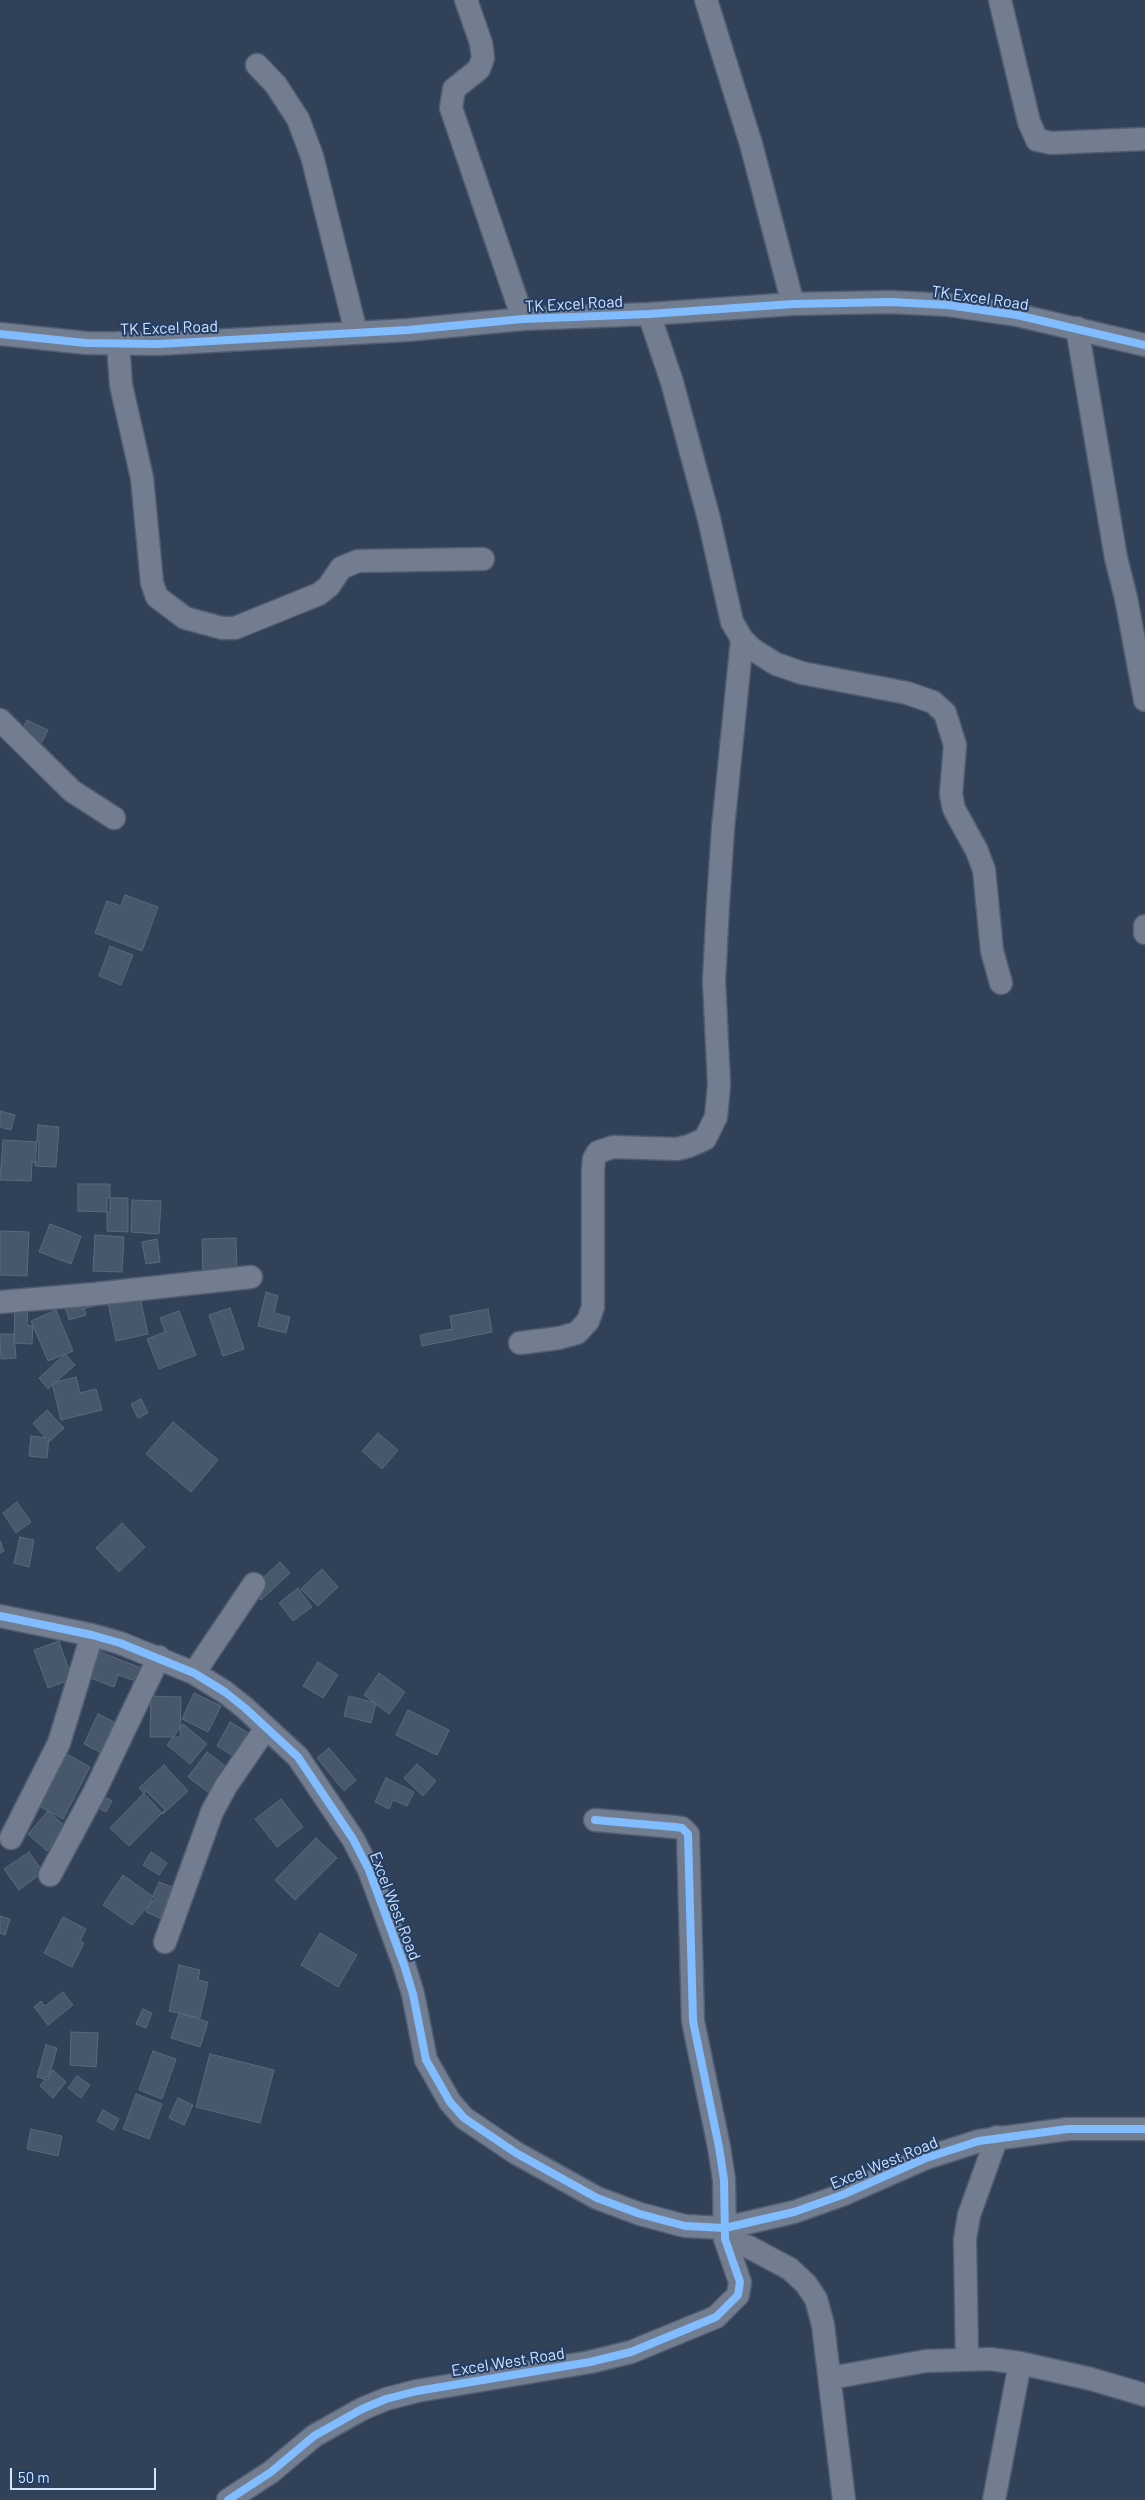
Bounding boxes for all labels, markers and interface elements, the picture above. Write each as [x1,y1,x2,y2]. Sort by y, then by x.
street label: TK Excel Road [930,282,1030,314]
street label: TK Excel Road [525,292,623,316]
street label: TK Excel Road [120,317,218,339]
street label: Excel West Road [366,1849,424,1963]
street label: Excel West Road [827,2133,941,2193]
street label: Excel West Road [450,2344,566,2380]
scale bar [12,2458,159,2490]
text: 50 m [18,2468,50,2486]

